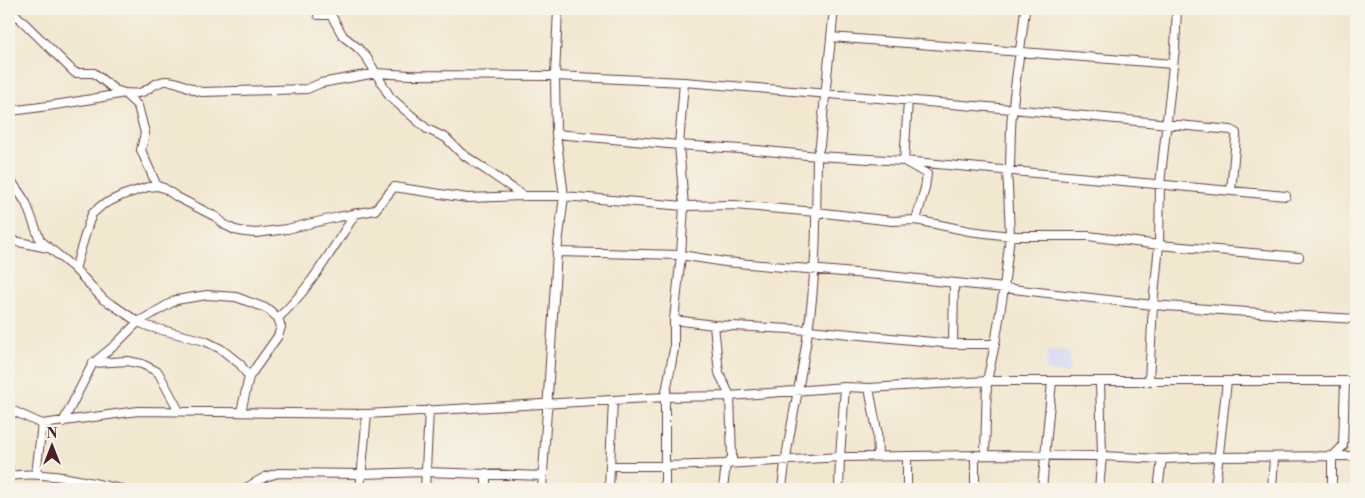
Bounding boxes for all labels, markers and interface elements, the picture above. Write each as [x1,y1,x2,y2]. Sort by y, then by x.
north arrow [28,420,78,470]
text: N [46,425,58,443]

